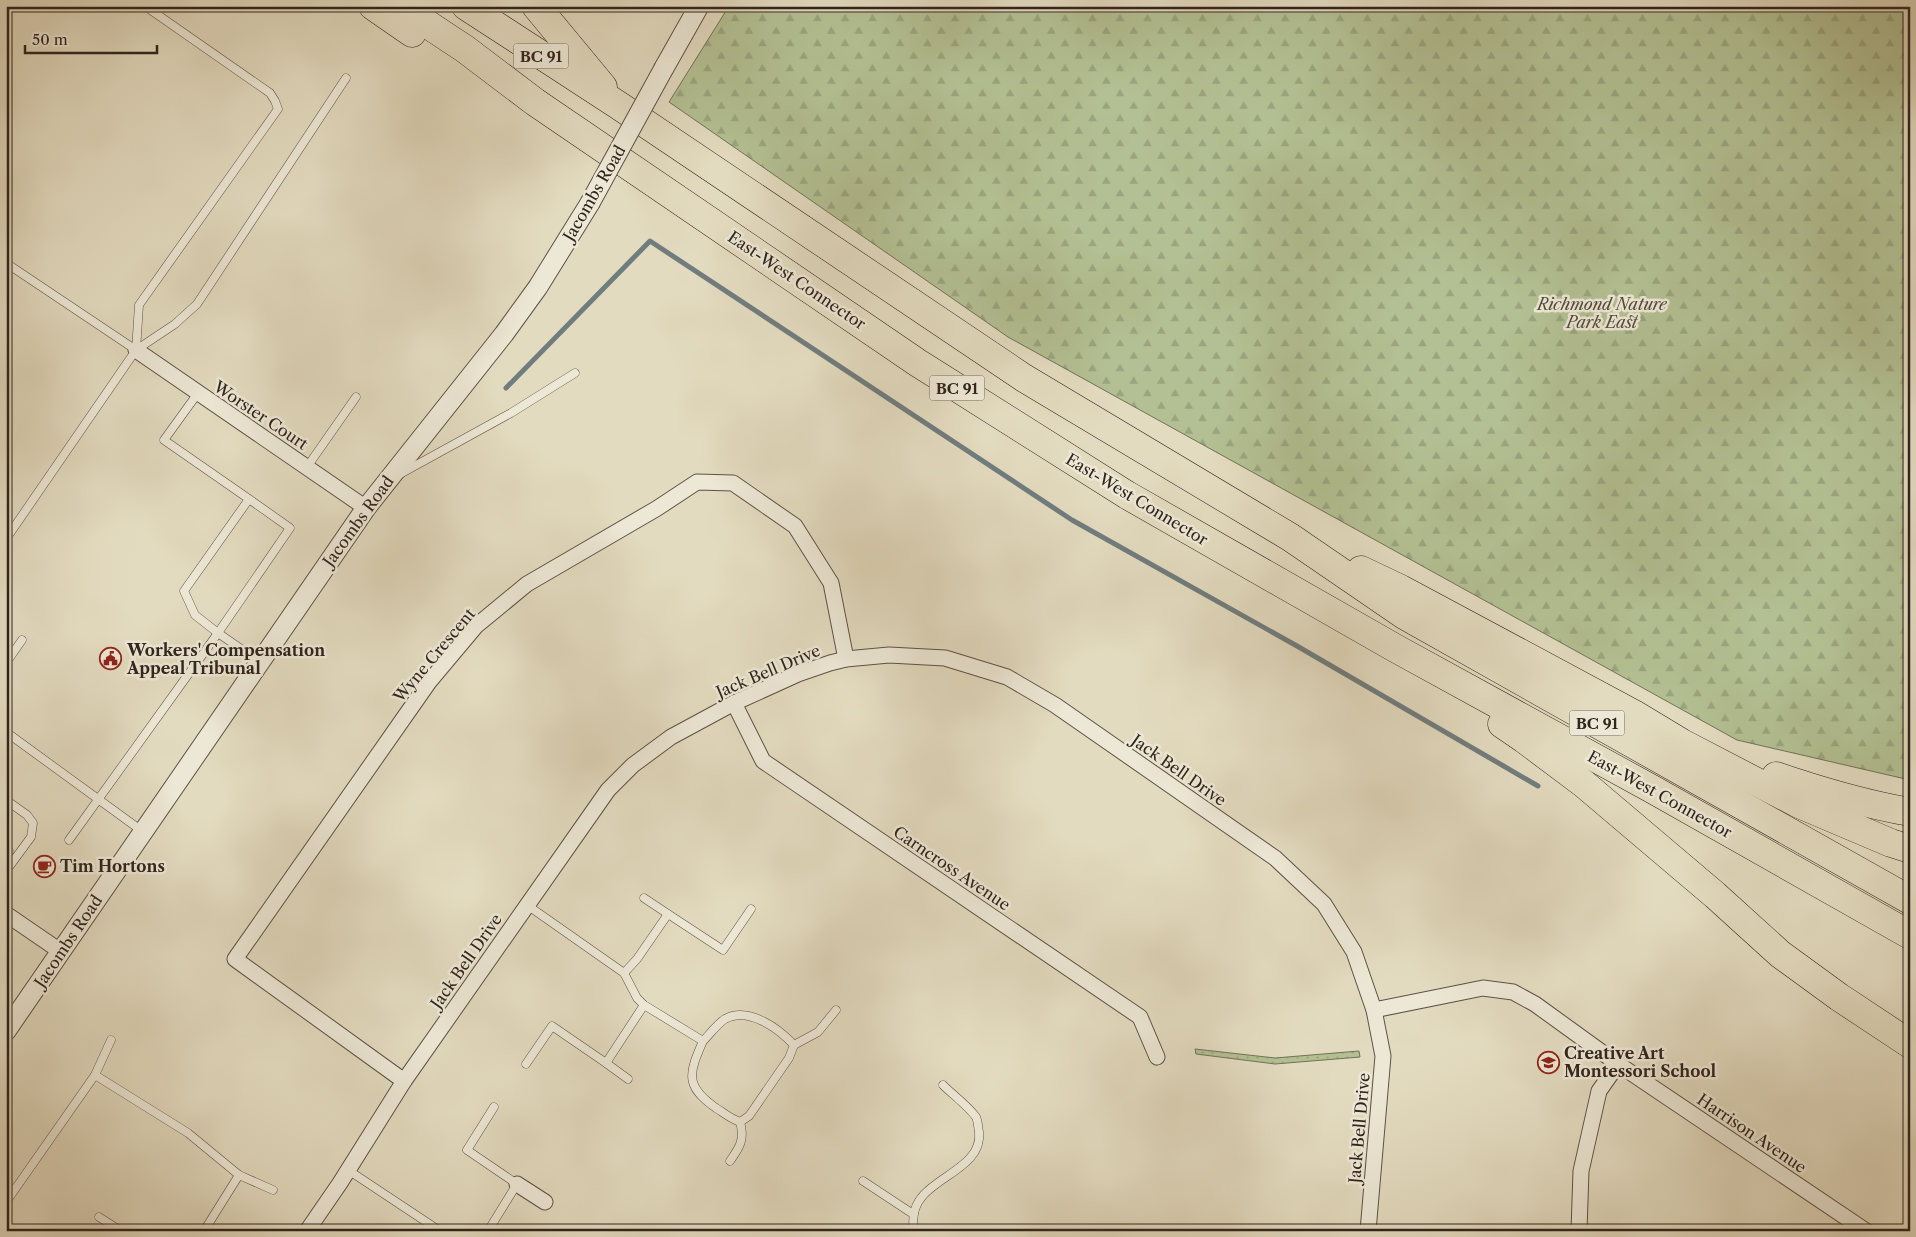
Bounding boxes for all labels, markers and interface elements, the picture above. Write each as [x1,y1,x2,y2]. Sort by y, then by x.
scale bar [25,22,158,54]
text: 50 m [32,30,68,49]
road number: BC 91 [514,44,568,68]
street label: Jacombs Road [557,141,630,247]
street label: East-West Connector [724,226,870,334]
park label: Richmond Nature Park East [1535,294,1668,332]
street label: Worster Court [209,376,312,454]
road number: BC 91 [930,376,984,400]
street label: East-West Connector [1062,449,1212,549]
street label: Jacombs Road [317,471,398,573]
street label: Wyne Crescent [388,604,479,707]
place label: Workers' Compensation Appeal Tribunal [126,640,325,678]
street label: Jack Bell Drive [710,640,823,703]
public building icon: Workers' Compensation Appeal Tribunal [99,647,123,671]
road number: BC 91 [1570,710,1624,736]
street label: Jack Bell Drive [1125,728,1230,810]
street label: East-West Connector [1584,746,1736,842]
street label: Carncross Avenue [890,821,1014,915]
cafe icon: Tim Hortons [32,854,56,878]
place label: Tim Hortons [60,856,165,876]
street label: Jacombs Road [28,891,106,994]
street label: Jack Bell Drive [424,910,506,1015]
place label: Creative Art Montessori School [1564,1043,1717,1081]
school or university icon: Creative Art Montessori School [1536,1050,1560,1074]
street label: Jack Bell Drive [1344,1072,1374,1187]
street label: Harrison Avenue [1693,1089,1811,1177]

